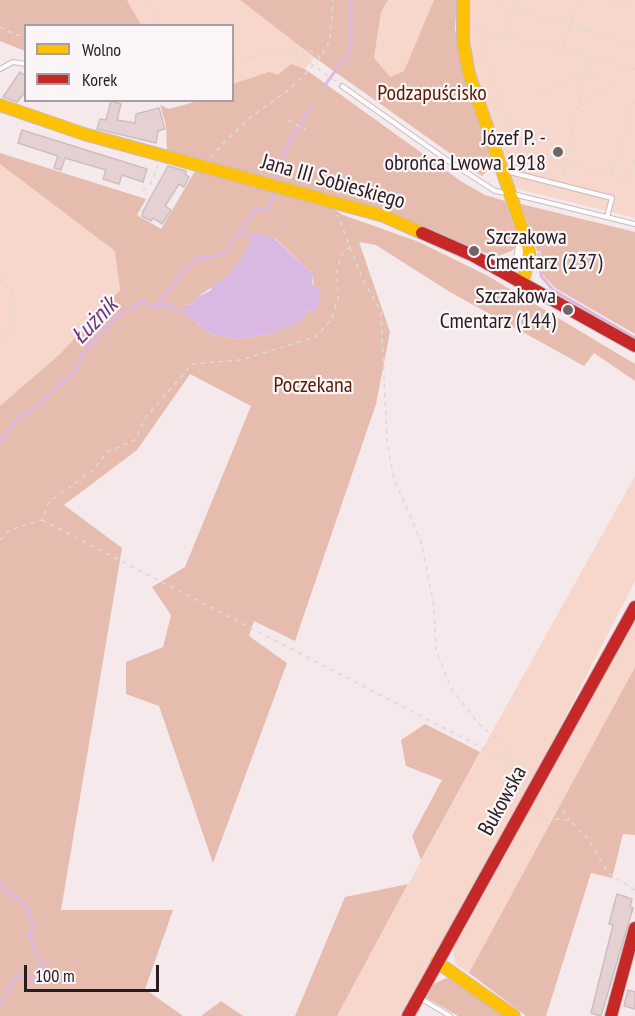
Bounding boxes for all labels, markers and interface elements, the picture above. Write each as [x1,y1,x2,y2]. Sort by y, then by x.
legend [24,24,234,102]
text: Wolno [82,38,121,61]
text: Korek [82,68,117,91]
park label: Podzapuścisko [377,81,487,107]
place label: Józef P. - obrońca Lwowa 1918 [384,126,546,178]
marker: Józef P. - obrońca Lwowa 1918 [551,145,565,159]
street label: Jana III Sobieskiego [258,149,408,215]
place label: Szczakowa Cmentarz (237) [486,225,602,276]
marker: Szczakowa Cmentarz (237) [467,244,481,258]
place label: Szczakowa Cmentarz (144) [440,284,556,336]
water label: Łużnik [66,292,124,350]
marker: Szczakowa Cmentarz (144) [561,303,575,317]
park label: Poczekana [274,373,352,399]
street label: Bukowska [473,762,533,840]
scale bar [27,953,162,991]
text: 100 m [35,964,75,987]

